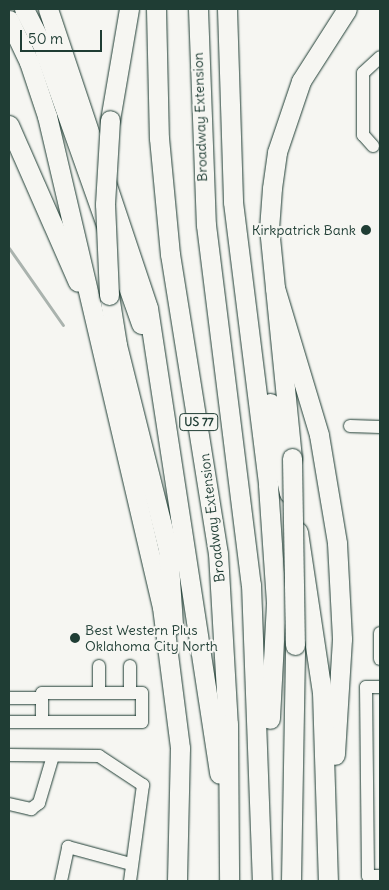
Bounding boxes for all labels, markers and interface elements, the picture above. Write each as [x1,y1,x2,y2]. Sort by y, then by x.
scale bar [22,20,105,52]
text: 50 m [28,29,63,48]
street label: Broadway Extension [189,52,211,182]
place label: Kirkpatrick Bank [252,222,356,238]
marker: Kirkpatrick Bank [360,224,372,236]
road number: US 77 [179,412,219,432]
street label: Broadway Extension [196,453,228,583]
place label: Best Western Plus Oklahoma City North [85,622,218,654]
marker: Best Western Plus Oklahoma City North [69,632,81,644]

